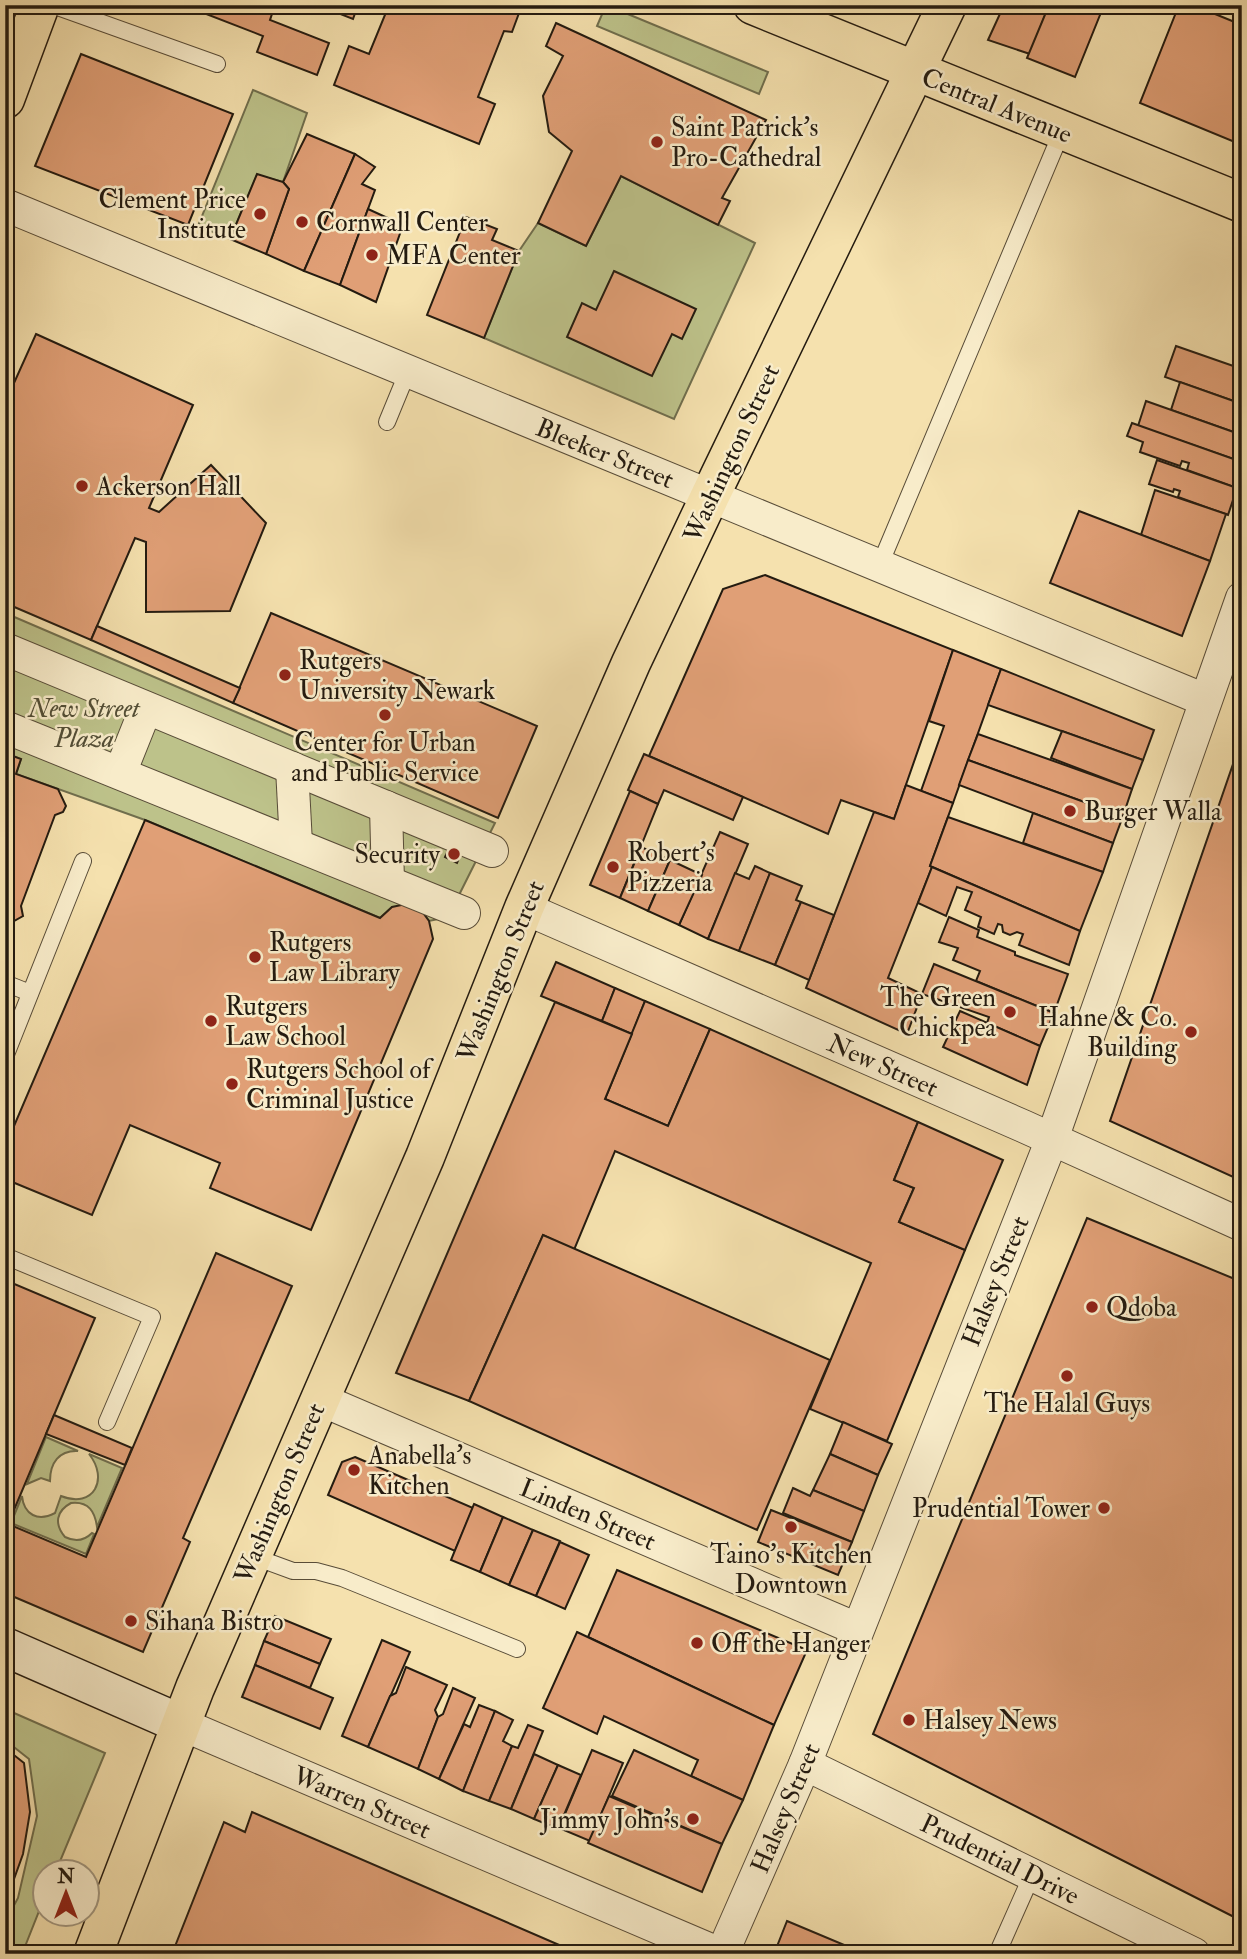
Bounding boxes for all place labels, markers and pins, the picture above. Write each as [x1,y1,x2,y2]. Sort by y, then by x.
place label: Saint Patrick's Pro-Cathedral [671,112,822,174]
marker: Saint Patrick's Pro-Cathedral [649,134,665,150]
place label: Clement Price Institute [99,184,246,246]
marker: Clement Price Institute [252,206,268,222]
place label: Cornwall Center [316,207,488,239]
marker: Cornwall Center [294,214,310,230]
place label: MFA Center [386,240,521,272]
marker: MFA Center [364,247,380,263]
place label: Ackerson Hall [95,471,242,503]
marker: Ackerson Hall [74,478,90,494]
place label: Rutgers University Newark [299,645,496,707]
marker: Rutgers University Newark [277,667,293,683]
marker: Center for Urban and Public Service [377,707,393,723]
place label: Center for Urban and Public Service [291,727,479,789]
place label: Burger Walla [1084,796,1222,828]
marker: Burger Walla [1062,803,1078,819]
place label: Robert's Pizzeria [627,837,715,899]
place label: Security [354,839,441,871]
marker: Security [446,846,462,862]
marker: Robert's Pizzeria [605,859,621,875]
place label: Rutgers Law Library [269,927,400,989]
marker: Rutgers Law Library [247,949,263,965]
place label: The Green Chickpea [880,982,996,1045]
place label: Rutgers Law School [225,991,346,1053]
place label: Hahne & Co. Building [1038,1002,1178,1064]
marker: The Green Chickpea [1002,1004,1018,1020]
marker: Rutgers Law School [203,1013,219,1029]
marker: Hahne & Co. Building [1183,1024,1199,1040]
place label: Rutgers School of Criminal Justice [246,1054,434,1116]
marker: Rutgers School of Criminal Justice [224,1076,240,1092]
place label: Qdoba [1106,1292,1177,1324]
marker: Qdoba [1084,1299,1100,1315]
marker: The Halal Guys [1059,1368,1075,1384]
place label: The Halal Guys [984,1388,1150,1420]
place label: Anabella’s Kitchen [367,1440,471,1502]
marker: Anabella’s Kitchen [346,1462,362,1478]
place label: Prudential Tower [912,1493,1090,1525]
marker: Prudential Tower [1096,1500,1112,1516]
marker: Taino's Kitchen Downtown [783,1519,799,1535]
place label: Taino's Kitchen Downtown [710,1539,872,1601]
place label: Sihana Bistro [145,1606,283,1638]
marker: Sihana Bistro [123,1613,139,1629]
place label: Off the Hanger [711,1628,870,1660]
marker: Off the Hanger [689,1635,705,1651]
place label: Halsey News [923,1705,1057,1737]
marker: Halsey News [901,1712,917,1728]
place label: Jimmy John's [539,1804,679,1836]
marker: Jimmy John's [685,1811,701,1827]

